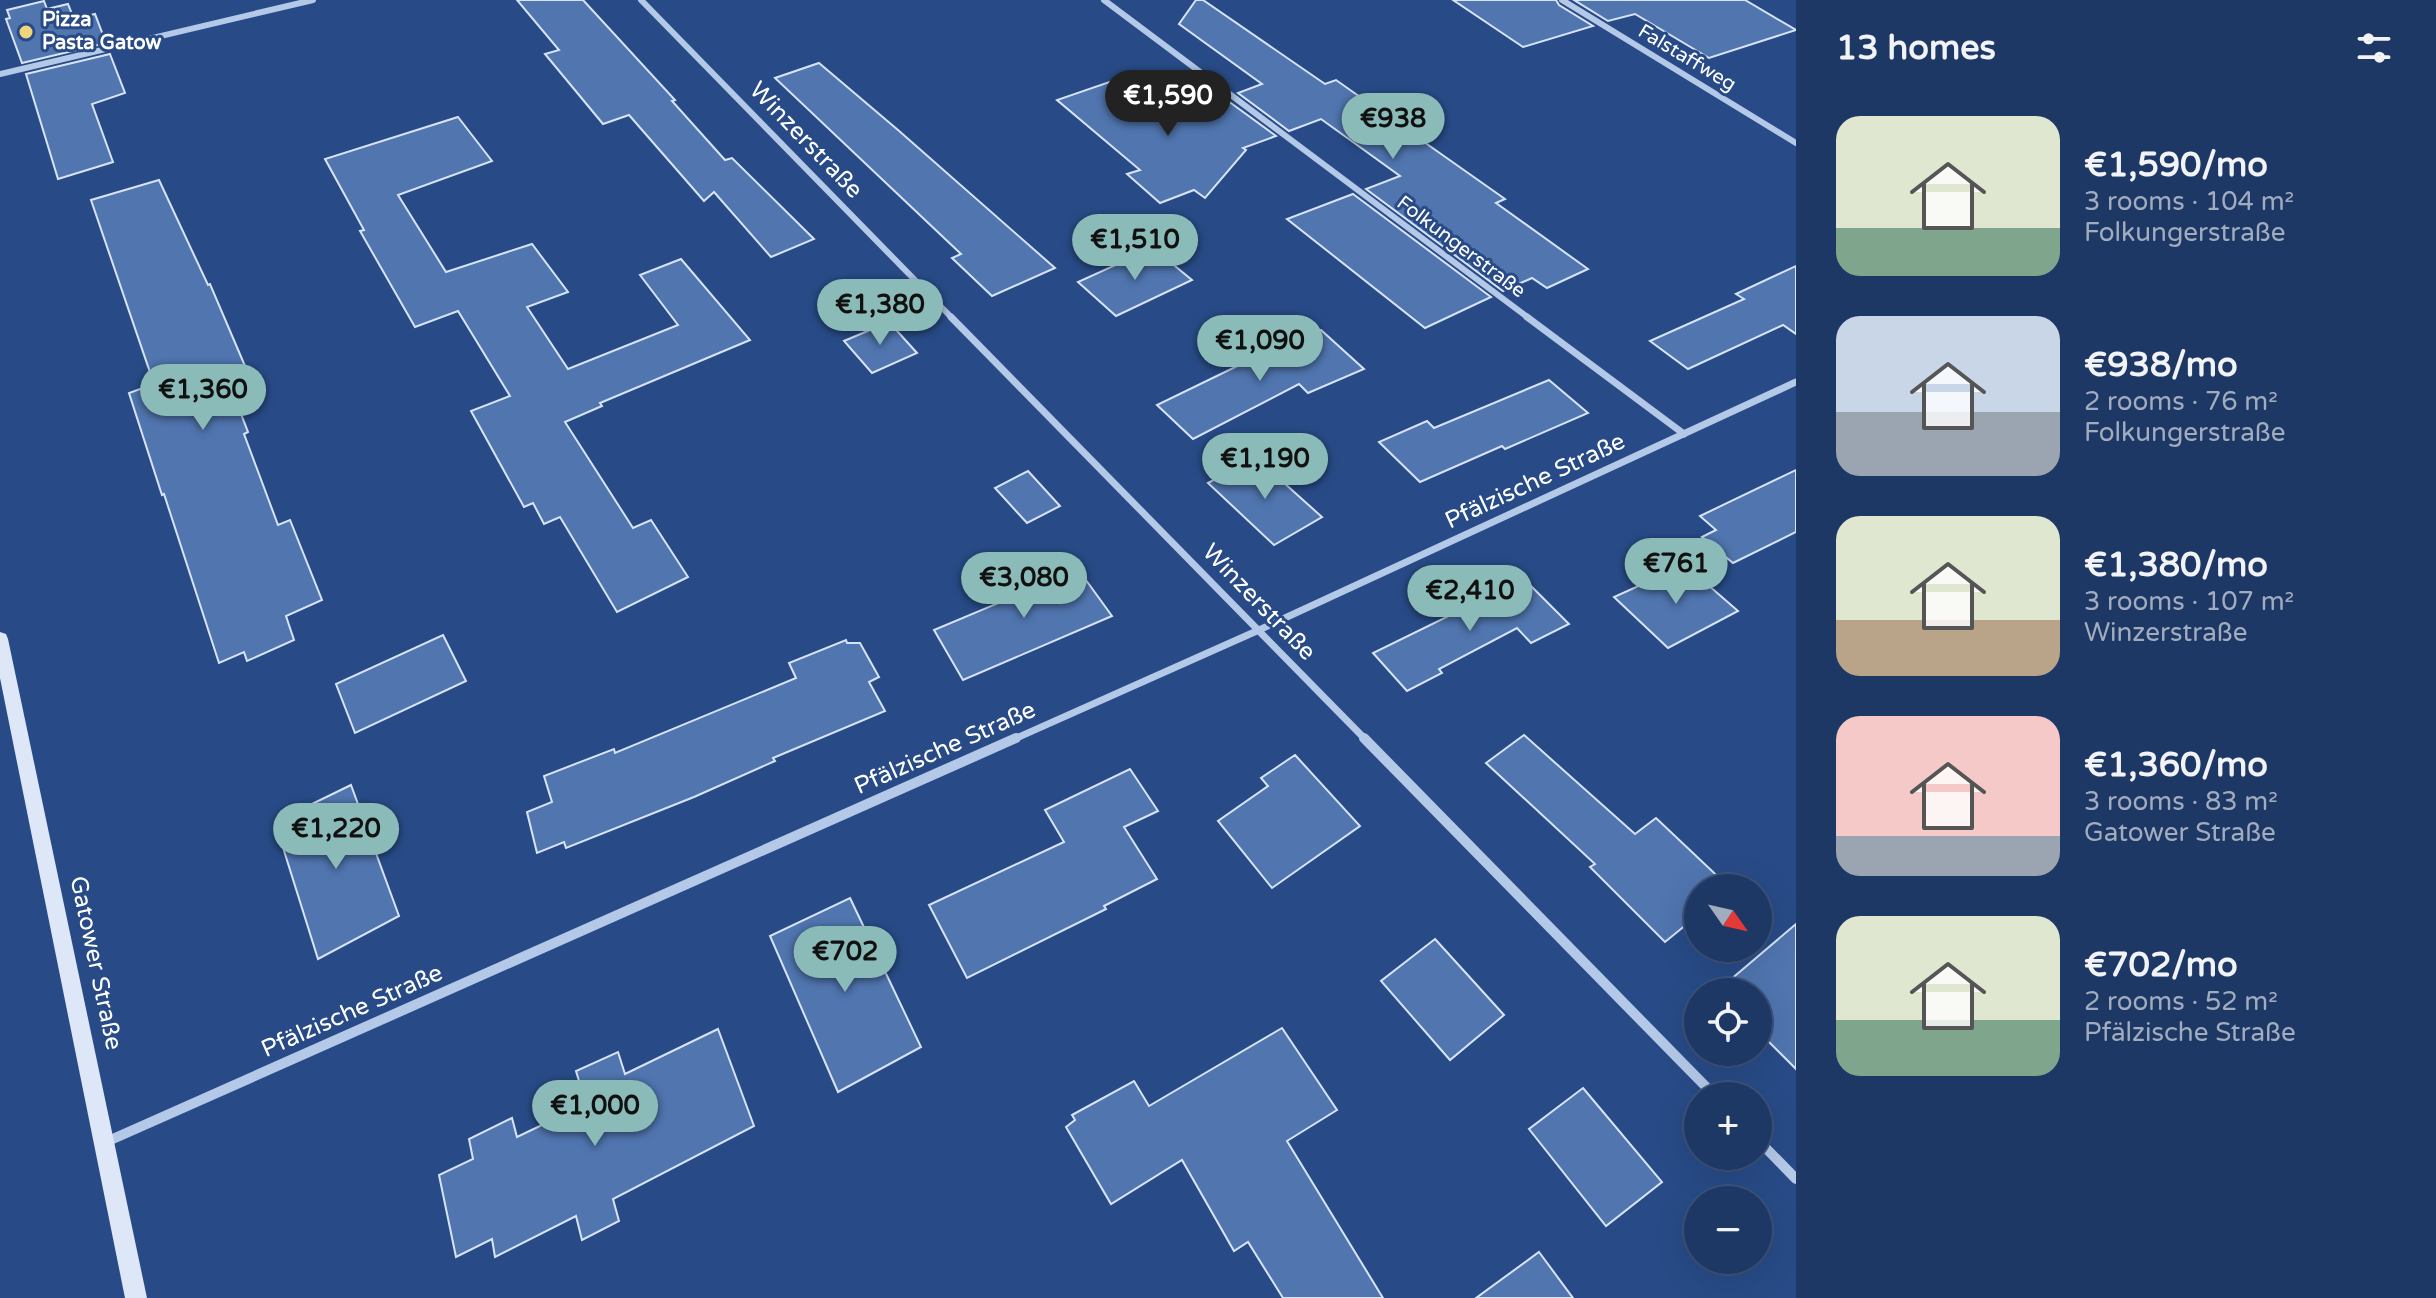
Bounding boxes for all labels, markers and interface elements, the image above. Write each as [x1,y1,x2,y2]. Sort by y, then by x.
place label: Pizza Pasta Gatow [42,8,161,55]
street label: Falstaffweg [1634,19,1740,97]
marker: Pizza Pasta Gatow [17,23,35,41]
icon: filters [2352,26,2396,70]
text: 13 homes [1836,28,1996,69]
pin: €1,590 [1103,70,1233,138]
street label: Winzerstraße [743,76,869,204]
text: €1,590 [1123,80,1213,111]
pin: €938 [1346,93,1440,161]
text: €938 [1360,103,1426,134]
text: €1,590/mo [2084,145,2268,186]
icon: home [1900,148,1996,244]
text: 3 rooms · 104 m² [2084,186,2294,217]
street label: Folkungerstraße [1392,191,1530,303]
pin: €1,510 [1070,214,1200,282]
text: Folkungerstraße [2084,217,2285,248]
text: €1,510 [1090,224,1180,255]
pin: €1,380 [815,279,945,347]
text: €1,380 [835,289,925,320]
pin: €1,090 [1195,315,1325,383]
text: €1,090 [1215,325,1305,356]
text: €938/mo [2084,345,2238,386]
icon: home [1900,348,1996,444]
pin: €1,360 [138,364,268,432]
text: €1,360 [158,374,248,405]
text: 2 rooms · 76 m² [2084,386,2278,417]
text: Folkungerstraße [2084,417,2285,448]
street label: Pfälzische Straße [1440,427,1630,535]
pin: €1,190 [1200,433,1330,501]
text: €1,190 [1220,443,1310,474]
street label: Winzerstraße [1196,538,1322,666]
pin: €761 [1629,538,1723,606]
text: €1,380/mo [2084,545,2268,586]
text: €761 [1643,548,1709,579]
icon: home [1900,548,1996,644]
pin: €3,080 [959,552,1089,620]
text: €3,080 [979,562,1069,593]
pin: €2,410 [1405,565,1535,633]
text: €2,410 [1425,575,1515,606]
text: 3 rooms · 107 m² [2084,586,2294,617]
text: Winzerstraße [2084,617,2247,648]
street label: Pfälzische Straße [850,695,1040,801]
text: €1,360/mo [2084,745,2268,786]
icon: home [1900,748,1996,844]
text: 3 rooms · 83 m² [2084,786,2278,817]
pin: €1,220 [271,803,401,871]
text: €1,220 [291,813,381,844]
text: Gatower Straße [2084,817,2276,848]
street label: Gatower Straße [63,873,129,1053]
north arrow [1684,874,1772,962]
map controls [1684,874,1772,1274]
pin: €702 [798,926,892,994]
text: €702 [812,936,878,967]
text: €702/mo [2084,945,2238,986]
icon: home [1900,948,1996,1044]
street label: Pfälzische Straße [257,958,447,1064]
button: locate [1684,978,1772,1066]
text: 2 rooms · 52 m² [2084,986,2278,1017]
text: Pfälzische Straße [2084,1017,2296,1048]
pin: €1,000 [530,1080,660,1148]
button: + [1684,1082,1772,1170]
text: €1,000 [550,1090,640,1121]
button: − [1684,1186,1772,1274]

